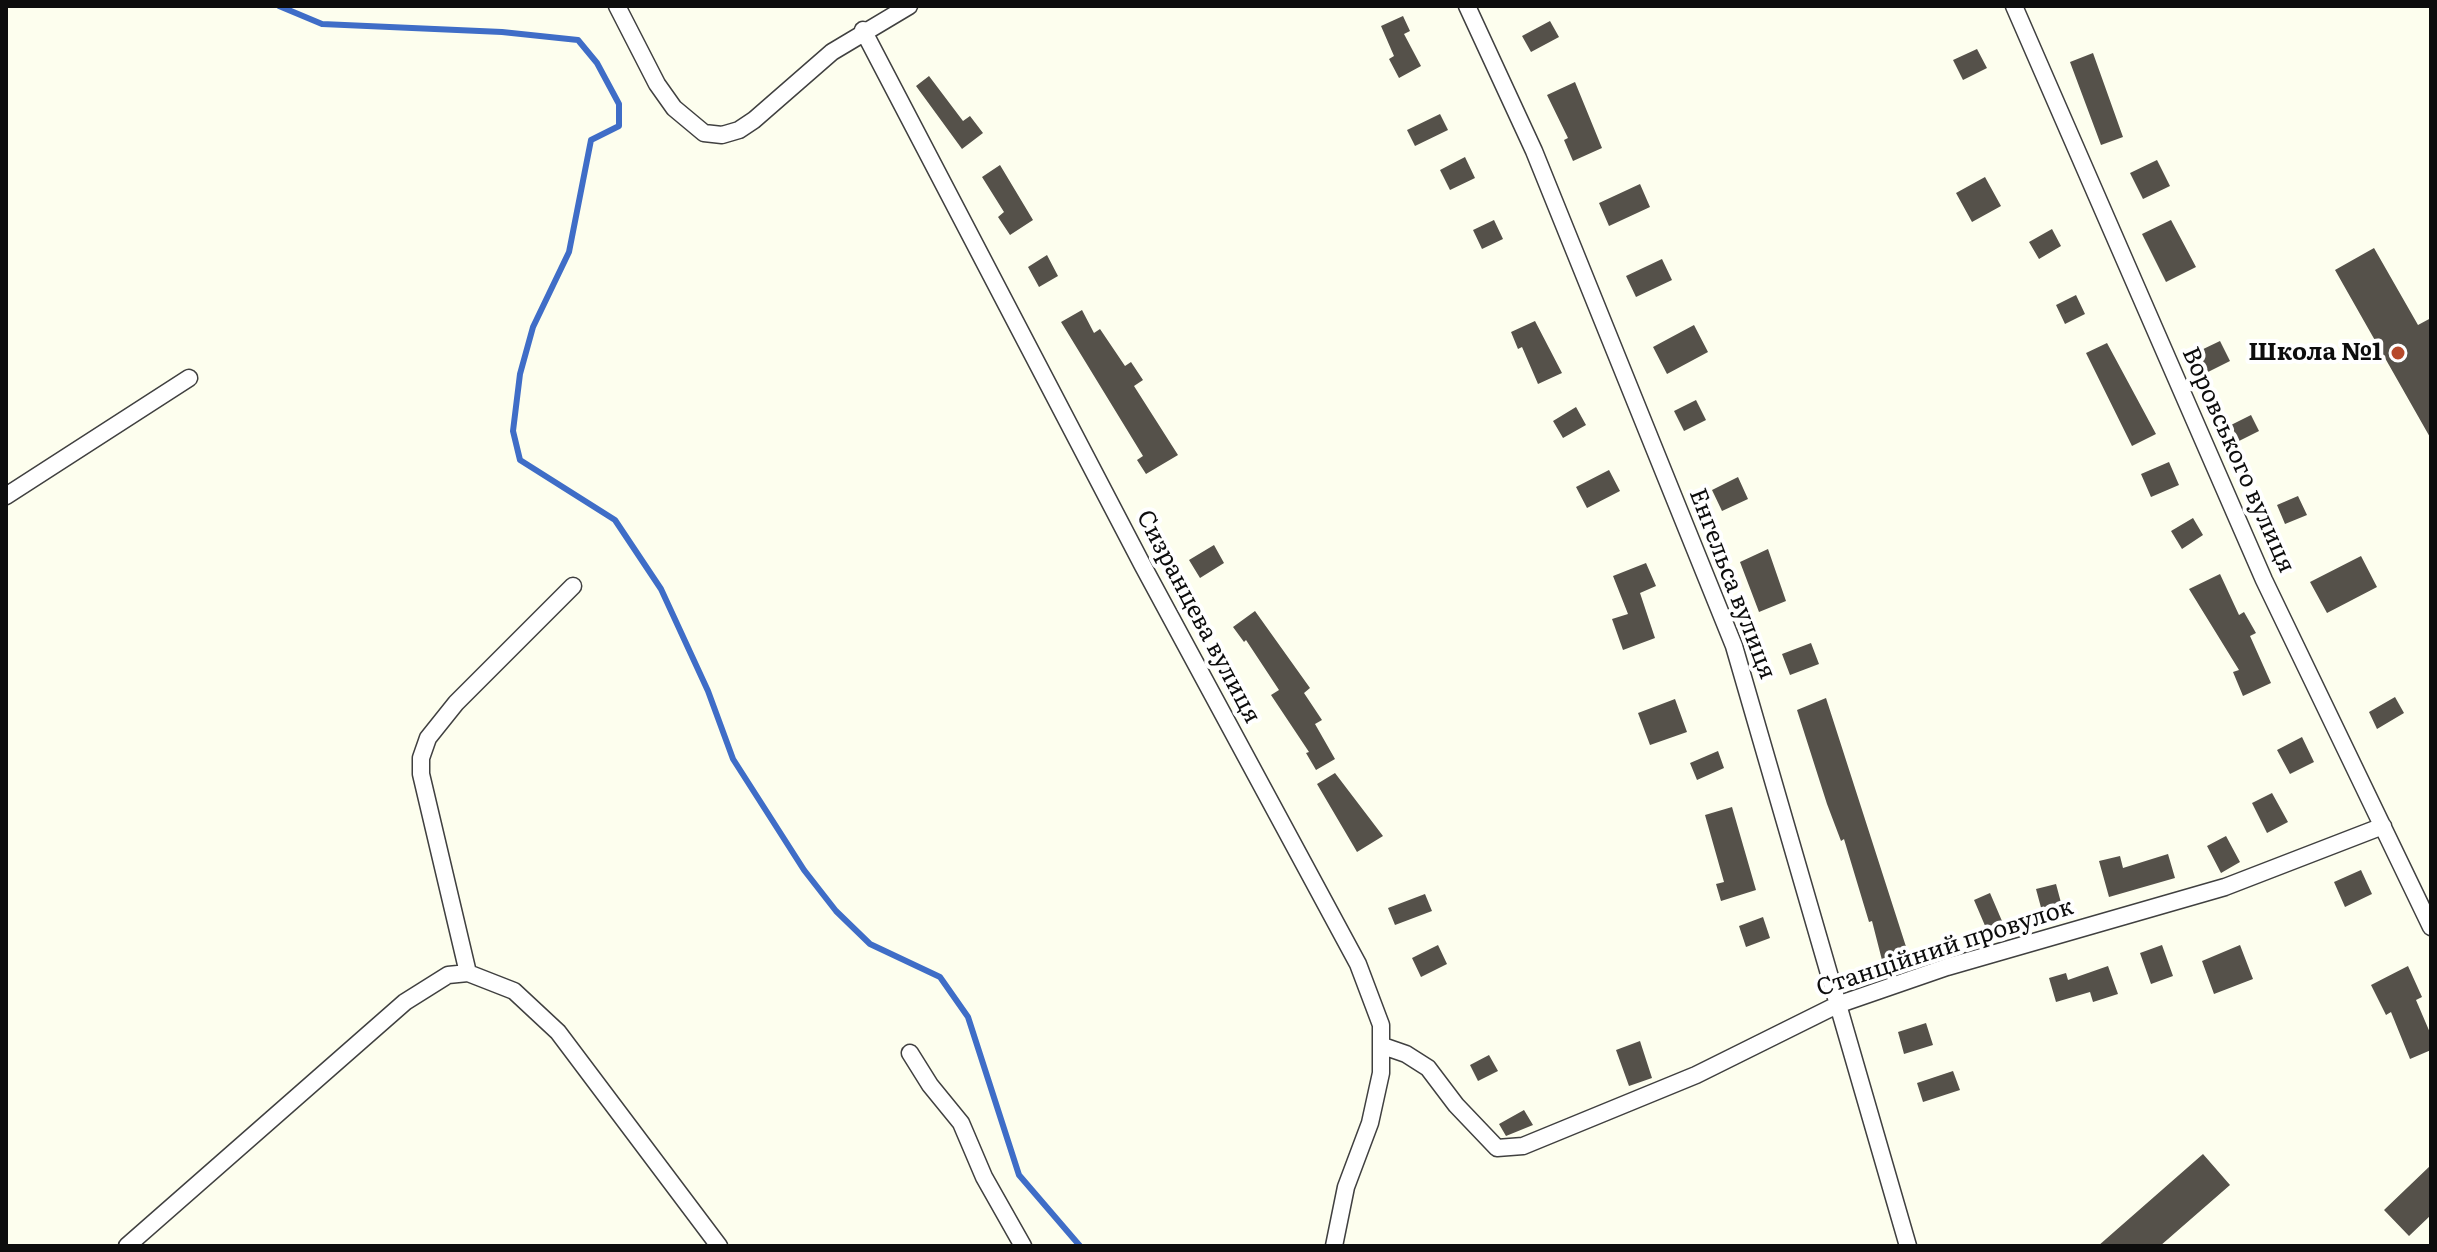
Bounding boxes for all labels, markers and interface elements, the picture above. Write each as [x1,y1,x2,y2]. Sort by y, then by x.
place label: Школа №1 [2248,339,2382,367]
street label: Воровського вулиця [2175,343,2301,577]
marker: Школа №1 [2389,344,2407,362]
street label: Енгельса вулиця [1682,485,1782,683]
street label: Сизранцева вулиця [1130,506,1266,728]
street label: Станційний провулок [1813,893,2077,1003]

